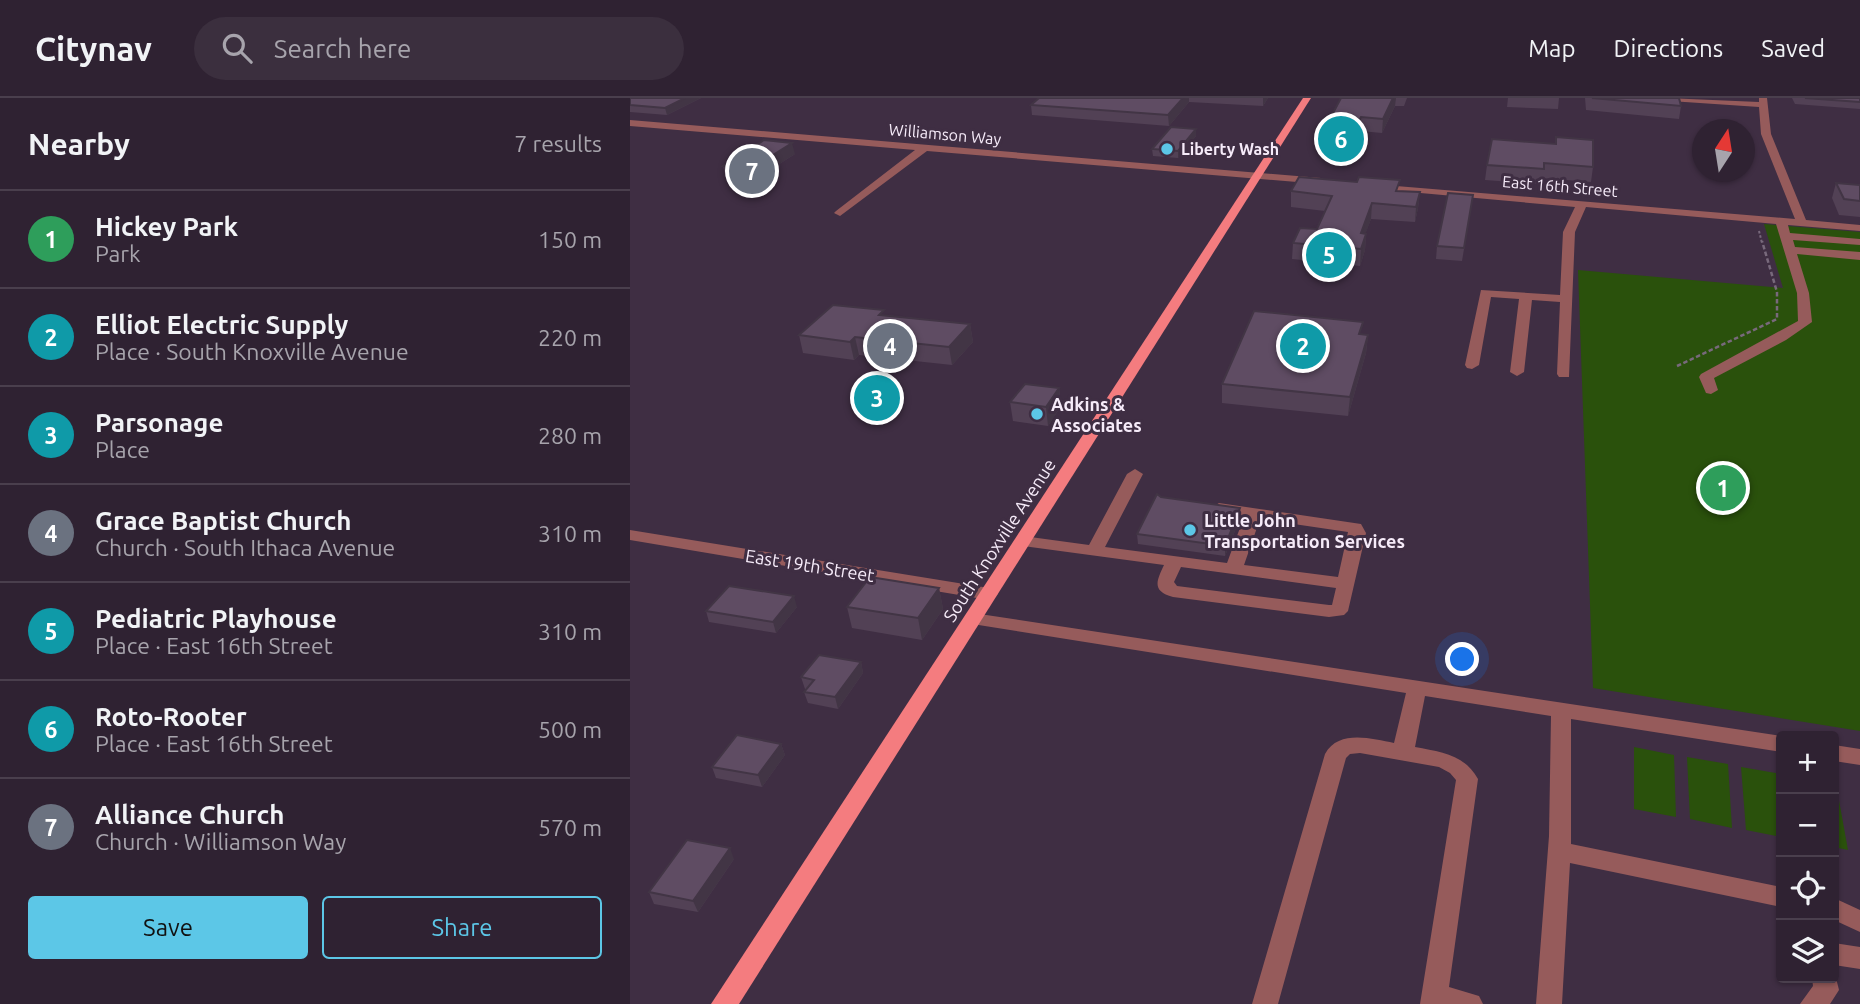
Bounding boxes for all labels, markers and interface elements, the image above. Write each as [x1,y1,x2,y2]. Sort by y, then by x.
search box [194,17,684,80]
icon: search [218,29,256,67]
text: Citynav [35,30,152,67]
text: Search here [274,34,411,63]
text: Map [1528,35,1575,62]
text: Directions [1613,35,1723,62]
text: Saved [1761,35,1825,62]
pin: 6 [1318,113,1364,165]
north arrow [1692,119,1755,182]
street label: Williamson Way [888,120,1002,148]
text: Nearby [28,127,130,161]
text: 7 results [514,131,602,156]
place label: Liberty Wash [1181,140,1279,158]
marker: Liberty Wash [1159,141,1175,157]
pin: 7 [729,145,775,197]
street label: East 16th Street [1501,172,1619,200]
text: Hickey Park [95,212,238,241]
text: 1 [45,227,57,252]
text: 150 m [538,227,602,252]
pin: 5 [1306,229,1352,281]
text: Park [95,241,141,266]
text: Elliot Electric Supply [95,310,348,339]
pin: 4 [867,320,913,372]
pin: 2 [1280,320,1326,372]
text: 2 [45,325,57,350]
text: 220 m [538,325,602,350]
text: Place · South Knoxville Avenue [95,339,409,364]
pin: 3 [854,372,900,424]
place label: Adkins & Associates [1051,394,1142,435]
marker: Adkins & Associates [1029,406,1045,422]
text: Parsonage [95,408,223,437]
text: 3 [45,423,57,448]
text: 280 m [538,423,602,448]
text: Place [95,437,150,462]
street label: South Knoxville Avenue [939,455,1059,625]
pin: 1 [1700,462,1746,514]
text: Grace Baptist Church [95,506,352,535]
place label: Little John Transportation Services [1204,510,1405,551]
text: 4 [45,521,57,546]
text: 310 m [538,521,602,546]
marker: Little John Transportation Services [1182,522,1198,538]
text: Church · South Ithaca Avenue [95,535,395,560]
street label: East 19th Street [744,545,876,585]
text: Pediatric Playhouse [95,604,337,633]
text: 5 [45,619,57,644]
text: 310 m [538,619,602,644]
text: Place · East 16th Street [95,633,333,658]
your location [1445,642,1479,676]
text: Roto-Rooter [95,702,247,731]
text: 6 [45,717,57,742]
text: 500 m [538,717,602,742]
text: Place · East 16th Street [95,731,333,756]
map controls [1776,731,1839,983]
button: + [1776,731,1839,794]
button: − [1776,794,1839,857]
text: Alliance Church [95,800,284,829]
text: 7 [45,815,57,840]
text: 570 m [538,815,602,840]
text: Church · Williamson Way [95,829,346,854]
button: locate [1776,857,1839,920]
button: Save [28,896,308,959]
button: Share [322,896,602,959]
button: layers [1776,920,1839,983]

